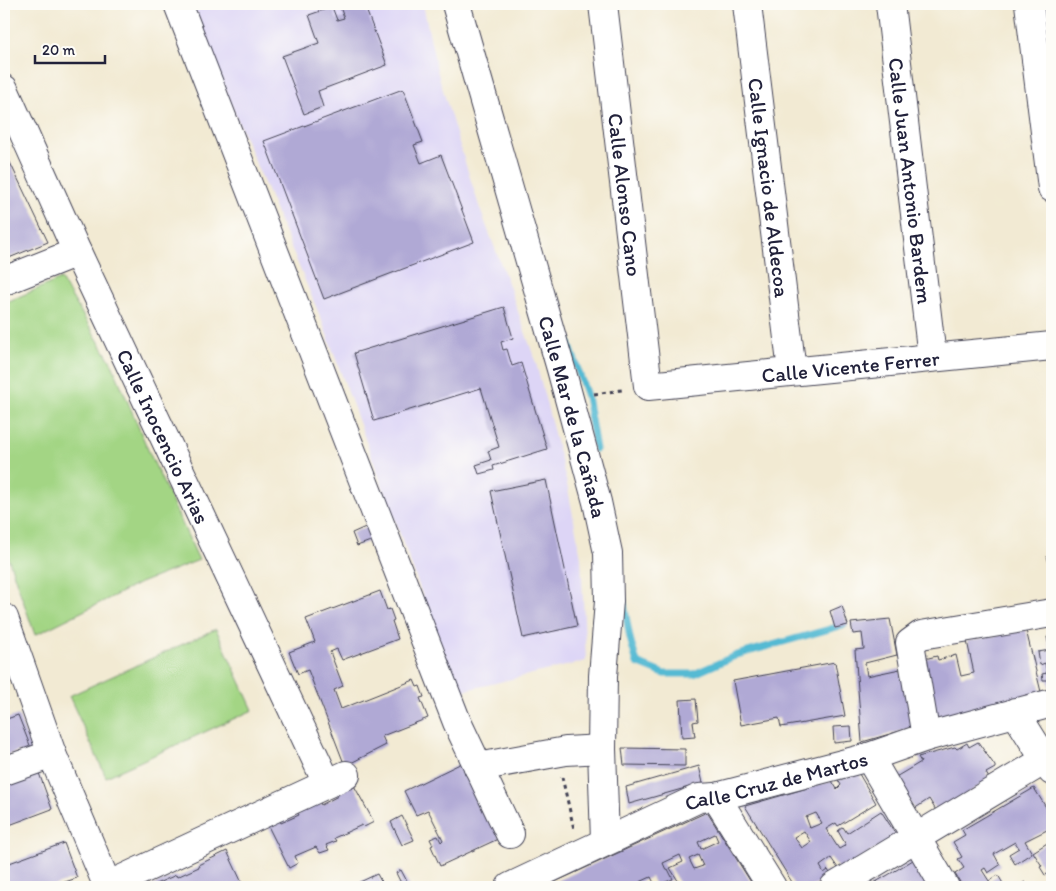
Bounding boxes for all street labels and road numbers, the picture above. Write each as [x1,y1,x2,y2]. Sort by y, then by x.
street label: Calle Juan Antonio Bardem [884,56,938,306]
street label: Calle Ignacio de Aldecoa [744,76,795,299]
street label: Calle Alonso Cano [603,112,647,278]
street label: Calle Mar de la Cañada [534,313,613,520]
street label: Calle Inocencio Arias [112,345,215,527]
street label: Calle Vicente Ferrer [760,345,941,387]
street label: Calle Cruz de Martos [680,745,870,816]

